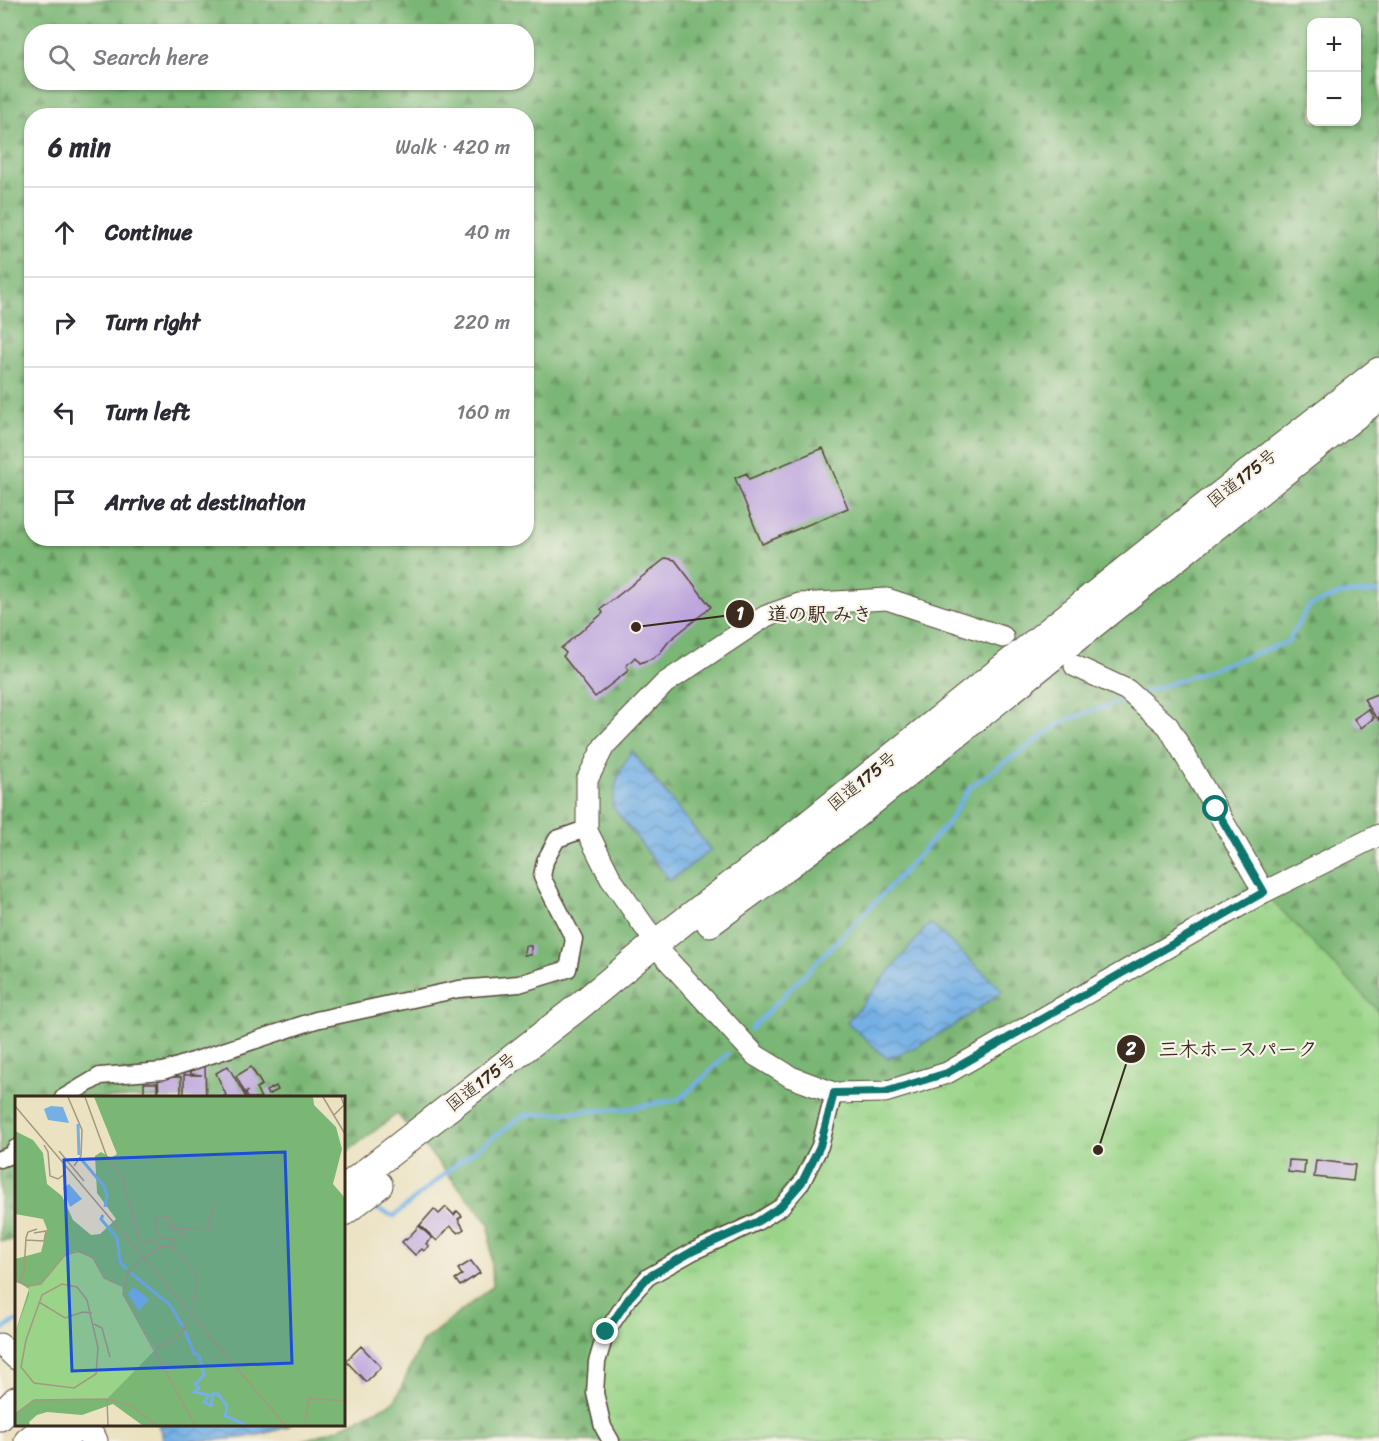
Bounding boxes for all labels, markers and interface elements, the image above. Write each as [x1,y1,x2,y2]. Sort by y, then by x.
map controls [1307,18,1361,126]
button: + [1307,18,1361,72]
search box [24,24,534,90]
text: Search here [93,38,209,77]
icon: search [45,41,78,74]
button: − [1307,72,1361,126]
text: 6 min [48,124,111,170]
text: Walk · 420 m [395,130,510,165]
text: Continue [105,213,193,252]
text: 40 m [464,215,510,250]
icon: ahead [48,216,81,249]
text: Turn right [105,303,200,342]
text: 220 m [454,305,510,340]
icon: right [48,306,81,339]
text: Turn left [105,393,190,432]
text: 160 m [457,395,510,430]
icon: left [48,396,81,429]
street label: 国道175号 [1199,440,1285,516]
text: Arrive at destination [105,483,306,522]
icon: arrive [48,486,81,519]
callout: 道の駅 みき [725,595,884,633]
text: 道の駅 みき [767,597,873,632]
text: 1 [736,598,744,630]
street label: 国道175号 [820,742,904,820]
route start [1202,795,1228,821]
callout: 三木ホースパーク [1116,1030,1330,1068]
text: 三木ホースパーク [1159,1032,1317,1067]
text: 2 [1125,1033,1137,1065]
street label: 国道175号 [438,1044,524,1120]
inset map [15,1096,345,1426]
route end [592,1318,618,1344]

